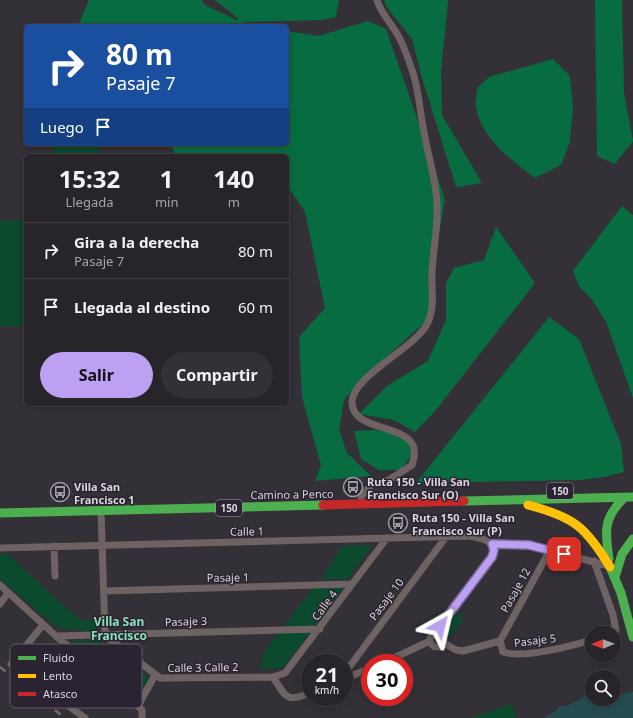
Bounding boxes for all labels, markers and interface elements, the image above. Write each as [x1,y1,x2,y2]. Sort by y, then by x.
text: 80 m [106,35,173,73]
icon: right [40,40,92,92]
text: Pasaje 7 [106,71,175,95]
icon: arrive [92,116,114,138]
text: Luego [40,117,84,137]
text: 15:32 [59,162,120,195]
text: 1 [160,162,174,195]
text: 140 [213,162,254,195]
text: Llegada [65,193,114,211]
text: min [155,193,178,211]
text: m [228,193,240,211]
text: Gira a la derecha [74,232,199,252]
icon: right [40,240,62,262]
text: 80 m [238,241,273,261]
text: Pasaje 7 [74,252,124,270]
icon: arrive [40,296,62,318]
text: Llegada al destino [74,297,210,317]
text: 60 m [238,297,273,317]
button: Salir [40,352,153,398]
button: Compartir [161,352,273,398]
place label: Ruta 150 - Villa San Francisco Sur (O) [367,474,470,502]
bus stop icon: Ruta 150 - Villa San Francisco Sur (O) [342,476,364,498]
place label: Villa San Francisco 1 [74,479,135,507]
bus stop icon: Villa San Francisco 1 [49,481,71,503]
road number: 150 [547,483,573,499]
street label: Camino a Penco [250,486,334,502]
road number: 150 [216,500,242,516]
place label: Ruta 150 - Villa San Francisco Sur (P) [412,510,515,538]
bus stop icon: Ruta 150 - Villa San Francisco Sur (P) [387,512,409,534]
street label: Calle 1 [230,523,264,539]
pin [547,537,581,571]
icon: arrive [553,543,575,565]
street label: Pasaje 12 [497,565,533,615]
street label: Pasaje 1 [207,569,249,585]
street label: Pasaje 10 [365,575,407,623]
street label: Calle 4 [308,586,341,623]
position arrow [419,605,461,647]
district label: Villa San Francisco [91,613,147,644]
street label: Pasaje 3 [165,613,207,629]
north arrow [585,626,621,662]
map controls [585,626,621,706]
street label: Pasaje 5 [513,630,557,650]
legend [10,644,142,708]
text: Fluido [43,650,75,665]
speed limit sign: 30 [361,654,413,706]
street label: Calle 3 Calle 2 [167,659,239,675]
text: 21 [316,661,338,688]
text: Lento [43,668,73,683]
button: search [585,670,621,706]
text: km/h [315,683,339,697]
text: Atasco [43,686,78,701]

